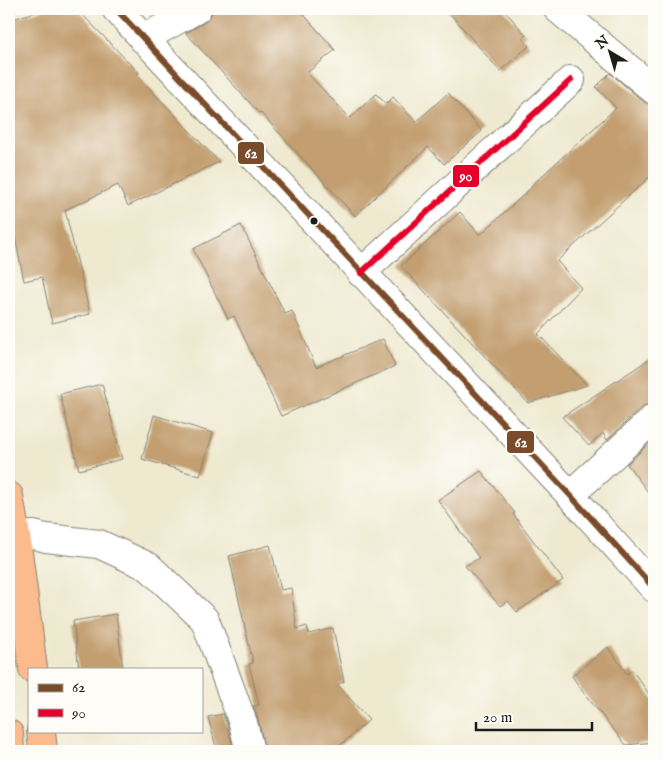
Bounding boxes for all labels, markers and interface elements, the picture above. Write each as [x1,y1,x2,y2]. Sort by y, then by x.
north arrow [586,28,636,78]
text: N [592,32,613,54]
line badge: 62 [237,141,265,165]
text: 62 [245,145,258,163]
line badge: 90 [452,164,480,188]
text: 90 [459,168,473,186]
unlabelled marker [309,216,319,226]
line badge: 62 [506,430,535,454]
text: 62 [515,434,528,452]
legend [28,668,202,732]
text: 62 [72,678,85,697]
scale bar [476,700,592,732]
text: 90 [71,704,86,723]
text: 20 m [483,708,513,727]

